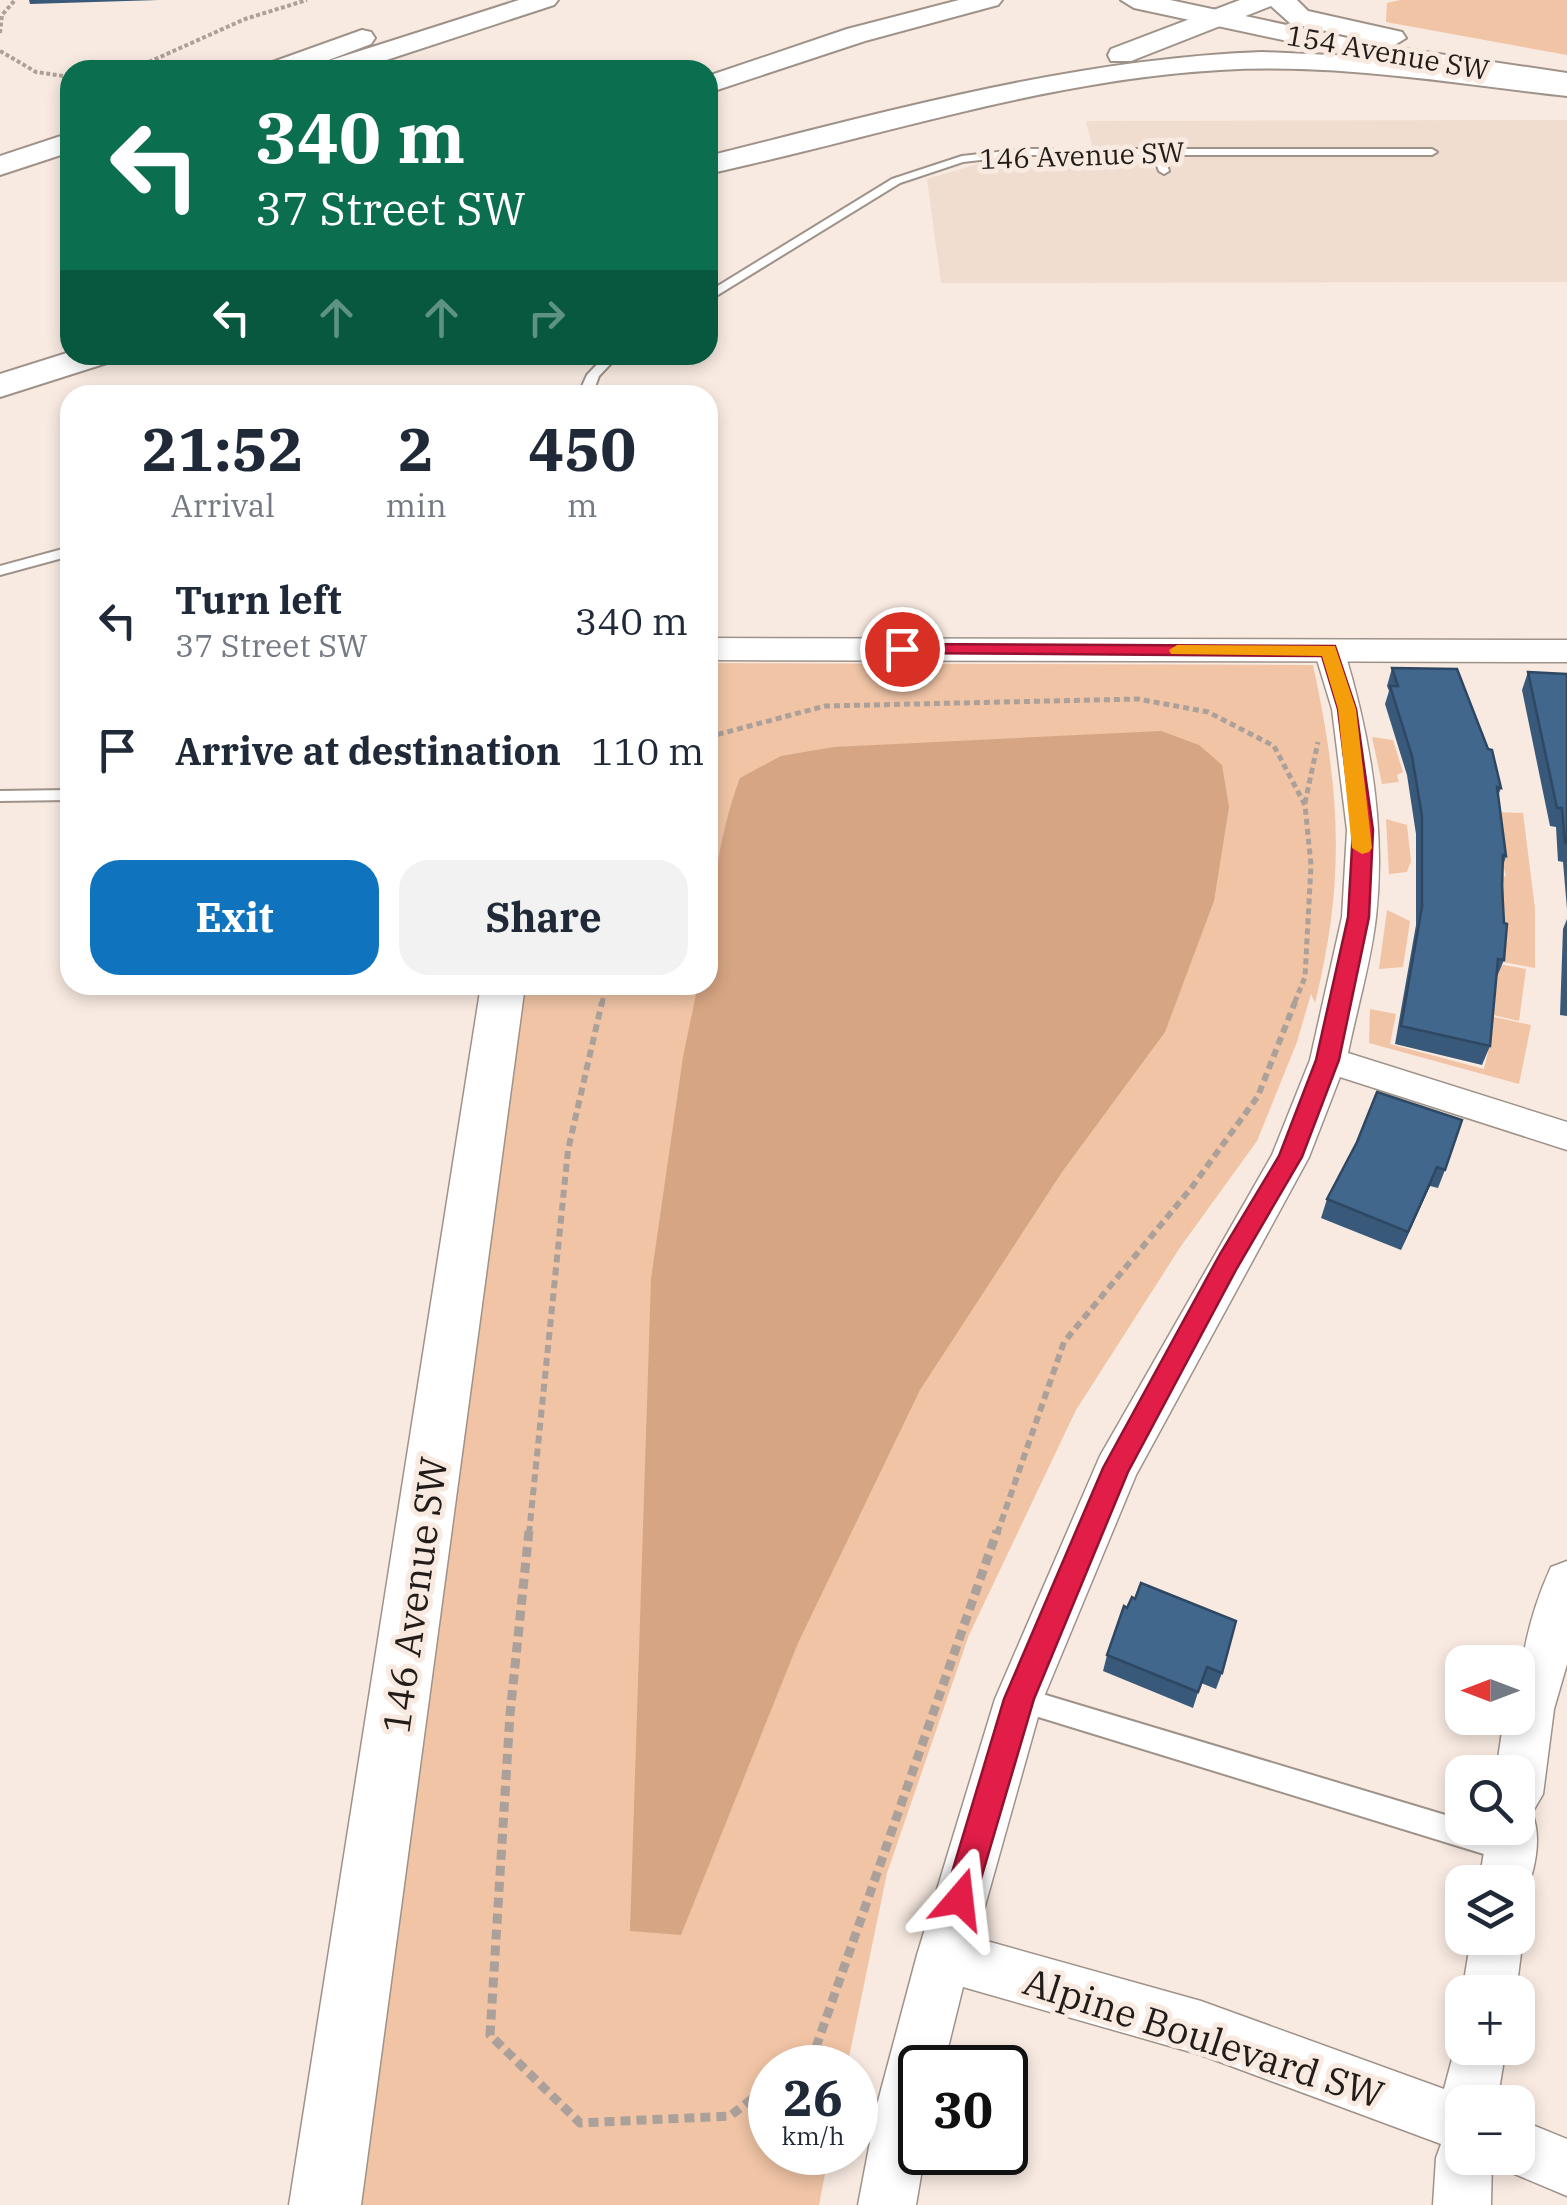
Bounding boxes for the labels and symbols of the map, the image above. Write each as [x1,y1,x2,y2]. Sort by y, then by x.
street label: 154 Avenue SW [1284,16,1492,88]
street label: 146 Avenue SW [979,133,1185,177]
pin [860,607,945,692]
street label: 146 Avenue SW [370,1454,458,1736]
north arrow [1445,1645,1535,1735]
position arrow [908,1847,1012,1951]
street label: Alpine Boulevard SW [1018,1956,1390,2118]
speed limit sign: 30 [898,2045,1028,2175]

